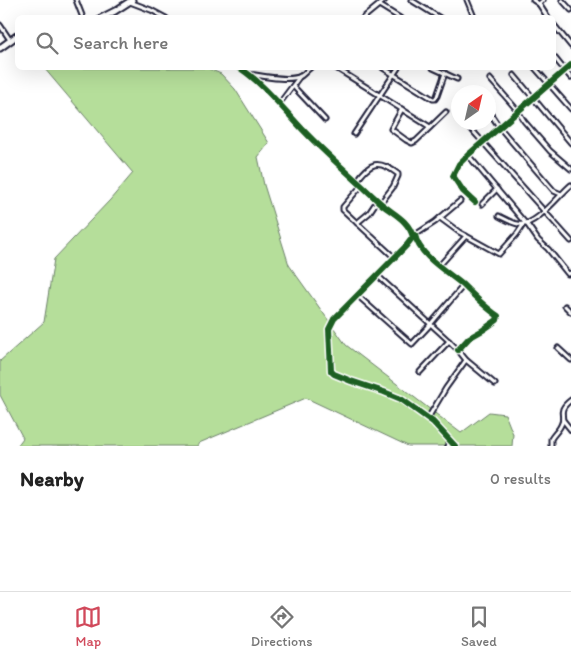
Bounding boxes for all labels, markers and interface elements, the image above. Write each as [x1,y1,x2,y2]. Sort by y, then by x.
search box [15,15,556,70]
icon: search [33,29,61,57]
text: Search here [73,31,168,54]
north arrow [451,85,496,130]
text: Nearby [20,466,84,491]
text: 0 results [490,469,551,488]
tab: Map [74,603,102,650]
tab: Directions [251,603,312,650]
tab: Saved [461,603,497,650]

